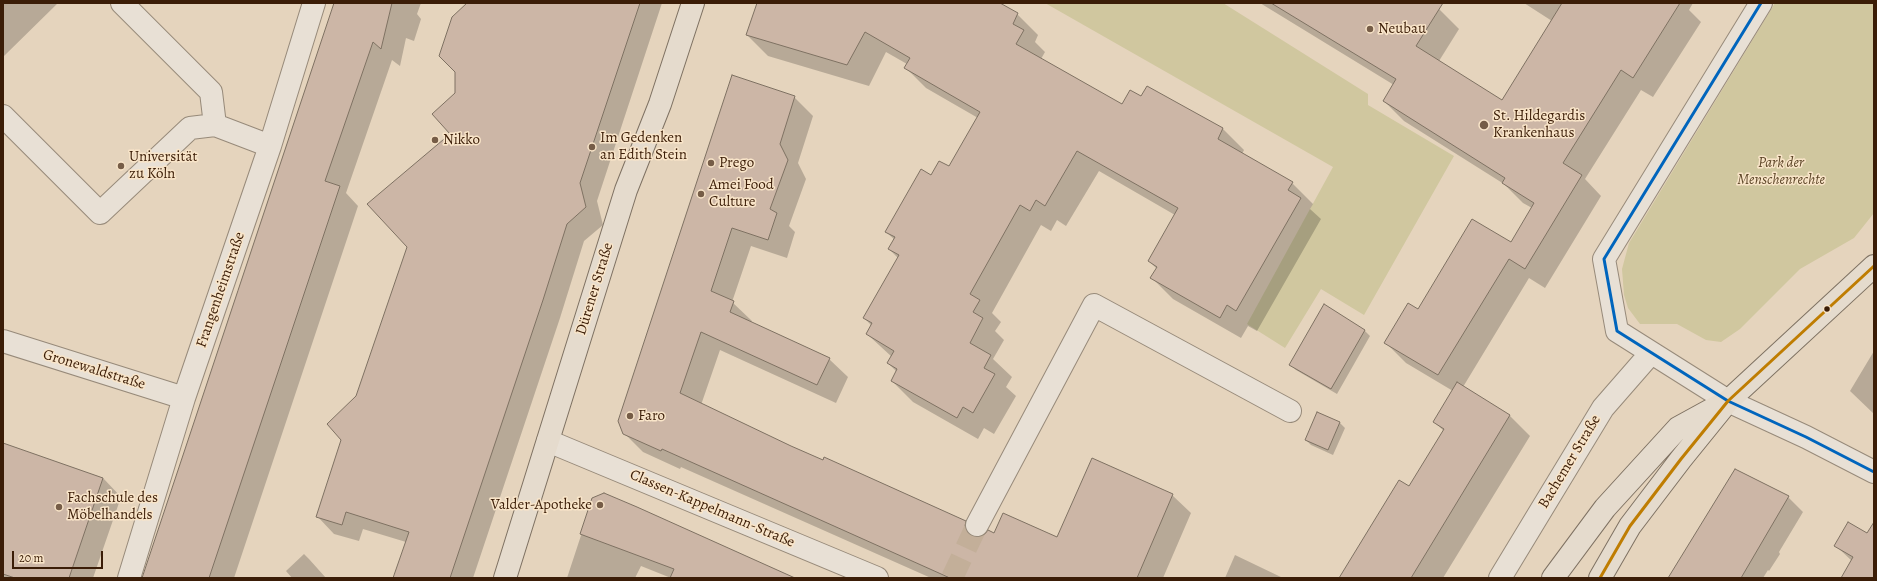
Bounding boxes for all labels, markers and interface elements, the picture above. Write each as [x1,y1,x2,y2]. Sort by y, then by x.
place label: Neubau [1378,20,1426,38]
marker: Neubau [1365,24,1375,34]
place label: St. Hildegardis Krankenhaus [1493,107,1585,142]
marker: St. Hildegardis Krankenhaus [1478,119,1490,131]
place label: Im Gedenken an Edith Stein [600,129,687,164]
place label: Nikko [443,131,480,149]
marker: Nikko [430,135,440,145]
marker: Im Gedenken an Edith Stein [587,142,597,152]
place label: Universität zu Köln [129,148,197,183]
place label: Prego [719,154,754,172]
park label: Park der Menschenrechte [1737,154,1825,189]
marker: Prego [706,158,716,168]
marker: Universität zu Köln [116,161,126,171]
place label: Amei Food Culture [709,176,774,211]
marker: Amei Food Culture [696,189,706,199]
street label: Frangenheimstraße [193,230,249,350]
street label: Dürener Straße [572,241,618,337]
unlabelled marker [1822,304,1832,314]
street label: Gronewaldstraße [41,346,147,394]
place label: Faro [638,407,665,425]
marker: Faro [625,411,635,421]
street label: Bachemer Straße [1535,412,1605,512]
street label: Classen-Kappelmann-Straße [627,466,797,552]
place label: Fachschule des Möbelhandels [67,489,158,524]
place label: Valder-Apotheke [491,496,592,514]
marker: Valder-Apotheke [595,500,605,510]
marker: Fachschule des Möbelhandels [54,502,64,512]
scale bar [14,543,105,569]
text: 20 m [19,550,43,566]

